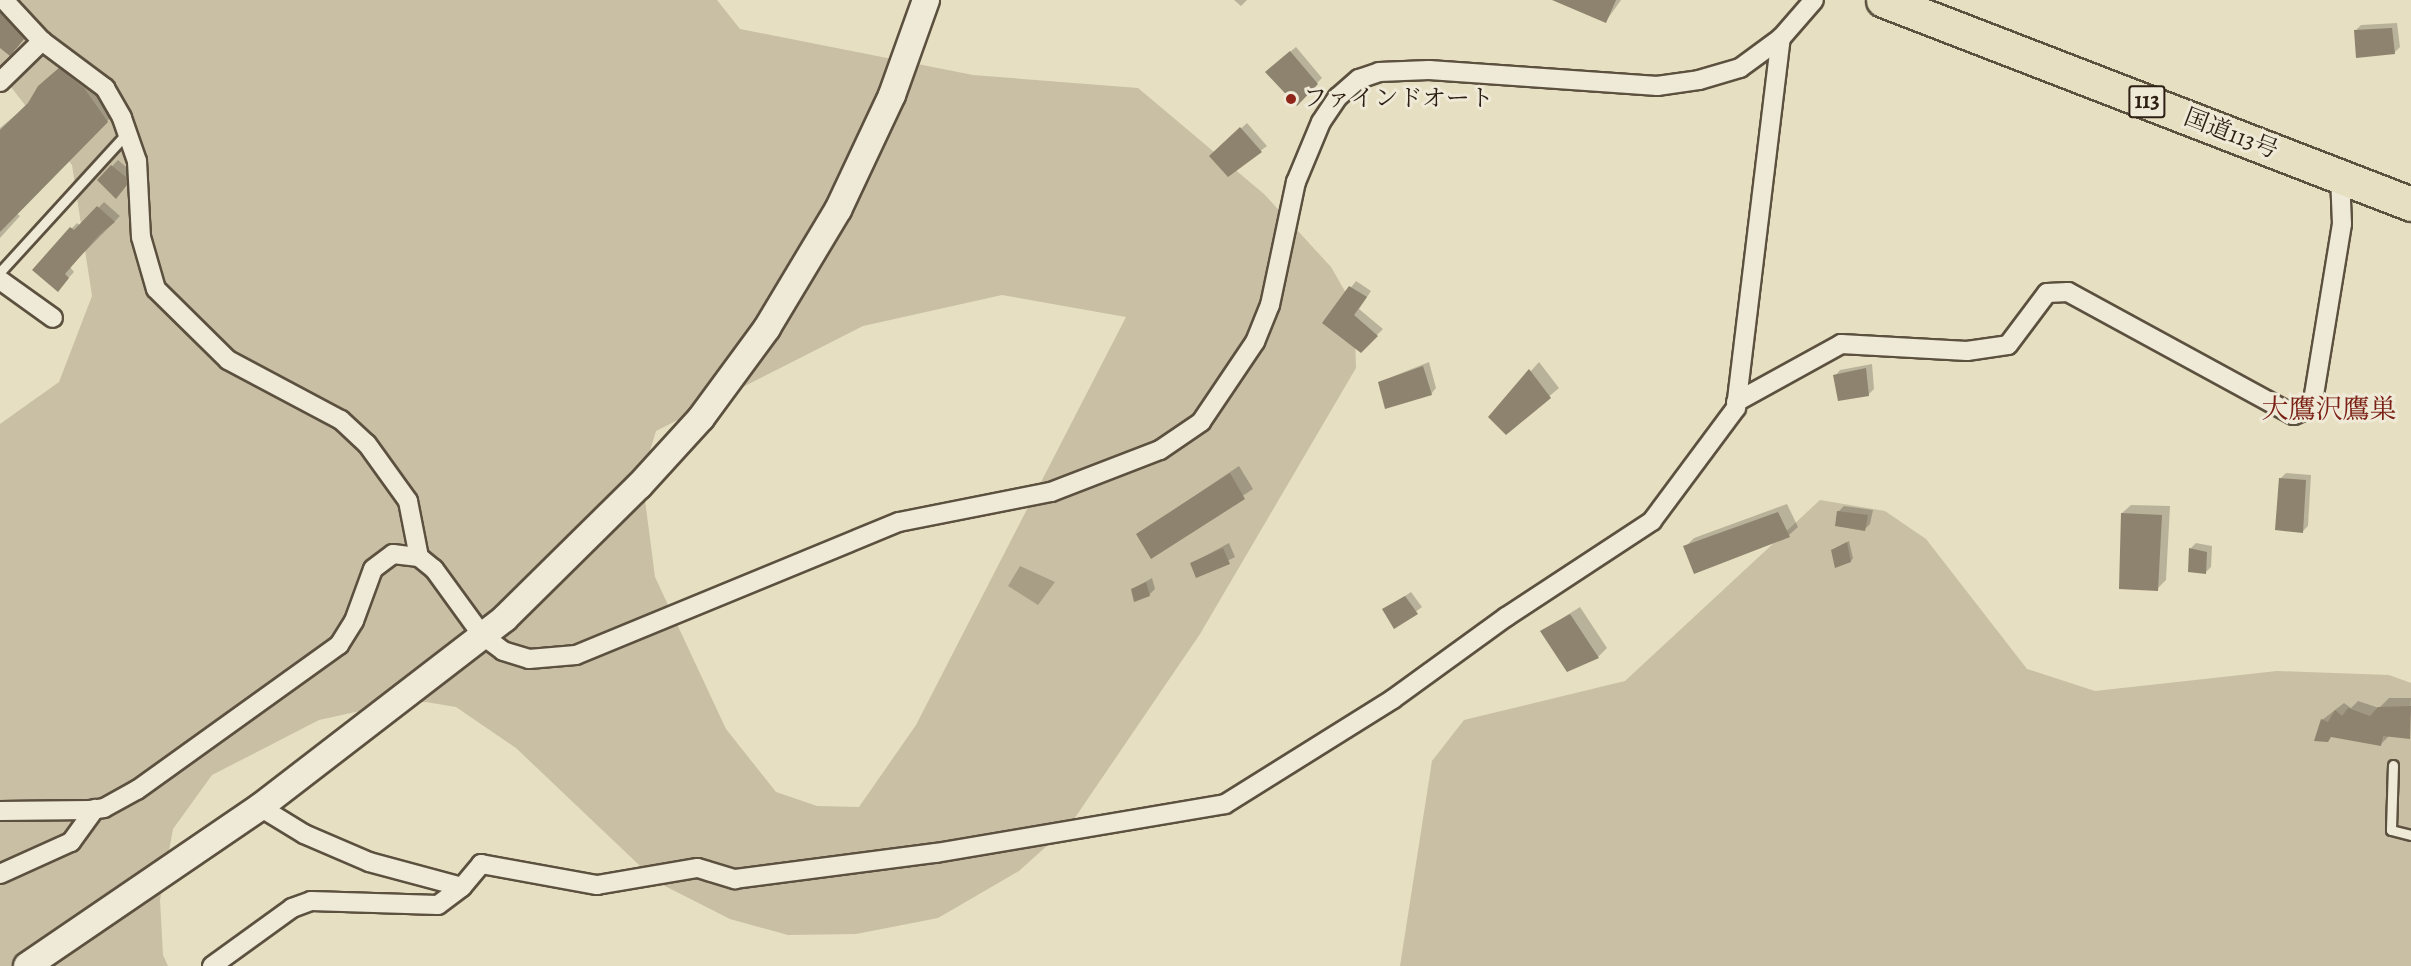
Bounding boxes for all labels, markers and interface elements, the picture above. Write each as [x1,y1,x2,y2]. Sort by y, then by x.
road number: 113 [2128,83,2166,121]
place label: ファインドオート [1303,85,1495,113]
marker: ファインドオート [1284,92,1298,106]
street label: 国道113号 [2180,103,2282,165]
district label: 大鷹沢鷹巣 [2262,394,2396,426]

